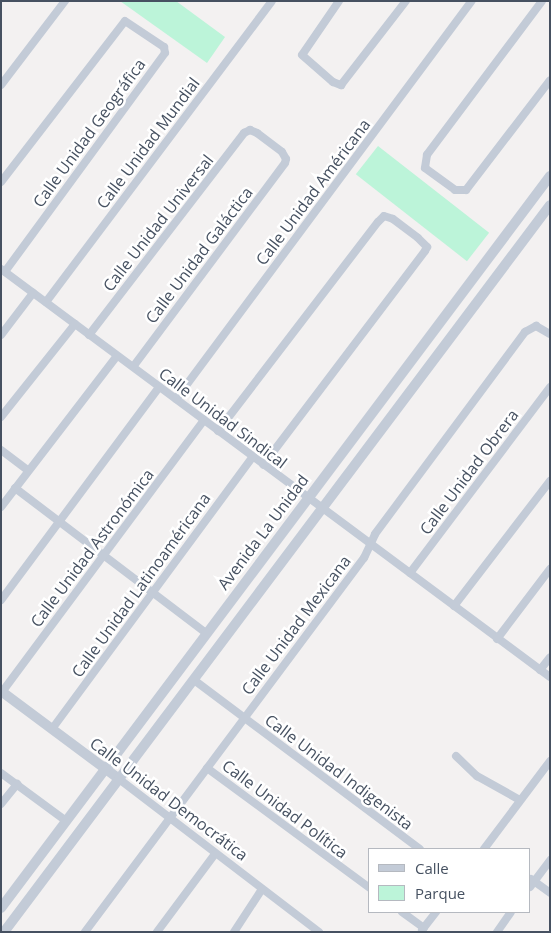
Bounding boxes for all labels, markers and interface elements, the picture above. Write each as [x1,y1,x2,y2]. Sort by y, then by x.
street label: Calle Unidad Geográfica [29,55,149,211]
street label: Calle Unidad Mundial [92,74,204,212]
street label: Calle Unidad Américana [252,115,374,269]
street label: Calle Unidad Universal [99,151,217,295]
street label: Calle Unidad Galáctica [141,183,257,327]
street label: Calle Unidad Sindical [155,364,291,472]
street label: Calle Unidad Obrera [416,406,522,538]
street label: Calle Unidad Astronómica [26,465,158,631]
street label: Avenida La Unidad [213,471,313,593]
street label: Calle Unidad Latinoaméricana [68,489,214,681]
street label: Calle Unidad Mexicana [237,552,355,698]
street label: Calle Unidad Indigenista [261,710,417,834]
street label: Calle Unidad Democrática [86,733,252,865]
street label: Calle Unidad Política [219,756,351,862]
legend [368,848,531,913]
text: Calle [415,858,449,878]
text: Parque [415,883,465,903]

